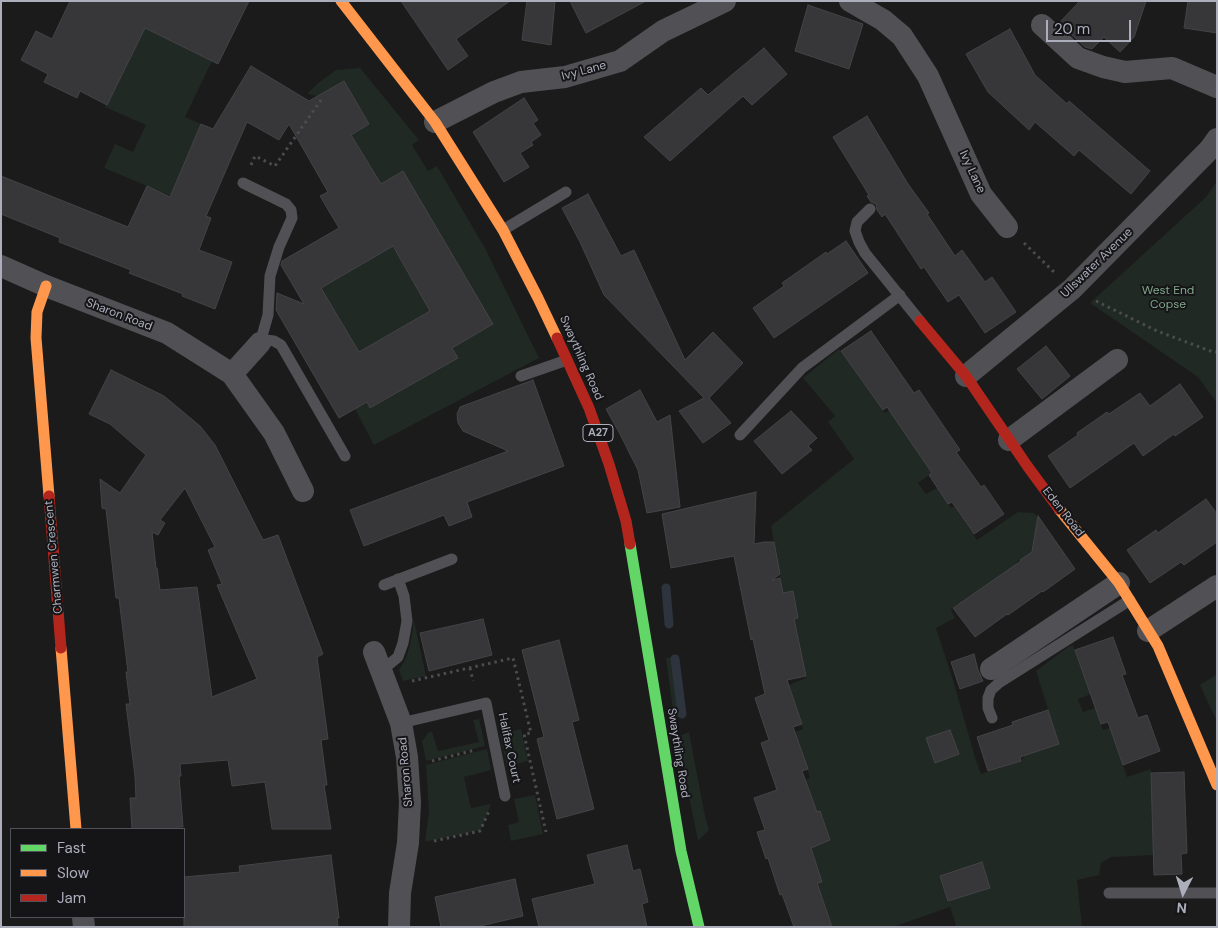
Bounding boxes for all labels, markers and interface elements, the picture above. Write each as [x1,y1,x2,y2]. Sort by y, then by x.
scale bar [1048,10,1133,42]
text: 20 m [1054,19,1090,39]
street label: Ivy Lane [560,58,608,84]
street label: Ivy Lane [956,148,988,196]
street label: Ullswater Avenue [1058,225,1136,301]
park label: West End Copse [1142,284,1194,312]
street label: Sharon Road [84,296,154,334]
street label: Swaythling Road [556,314,606,402]
road number: A27 [583,424,613,442]
street label: Eden Road [1039,484,1087,540]
street label: Charmwen Crescent [42,500,66,614]
street label: Swaythling Road [664,707,692,799]
street label: Halifax Court [495,712,523,784]
street label: Sharon Road [396,737,416,807]
legend [10,828,185,918]
text: Fast [57,838,86,858]
text: Slow [57,863,89,883]
north arrow [1158,868,1208,918]
text: Jam [57,888,86,908]
text: N [1176,899,1188,917]

